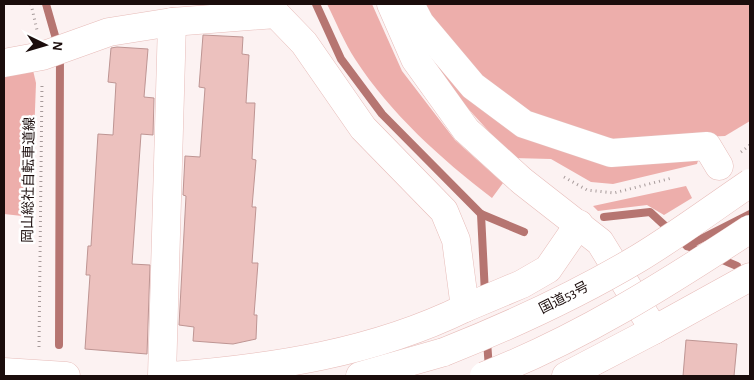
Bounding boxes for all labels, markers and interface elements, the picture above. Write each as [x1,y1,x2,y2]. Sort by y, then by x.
north arrow [20,20,70,70]
text: N [50,41,64,52]
street label: 岡山総社自転車道線 [20,117,37,243]
street label: 国道53号 [536,279,591,316]

